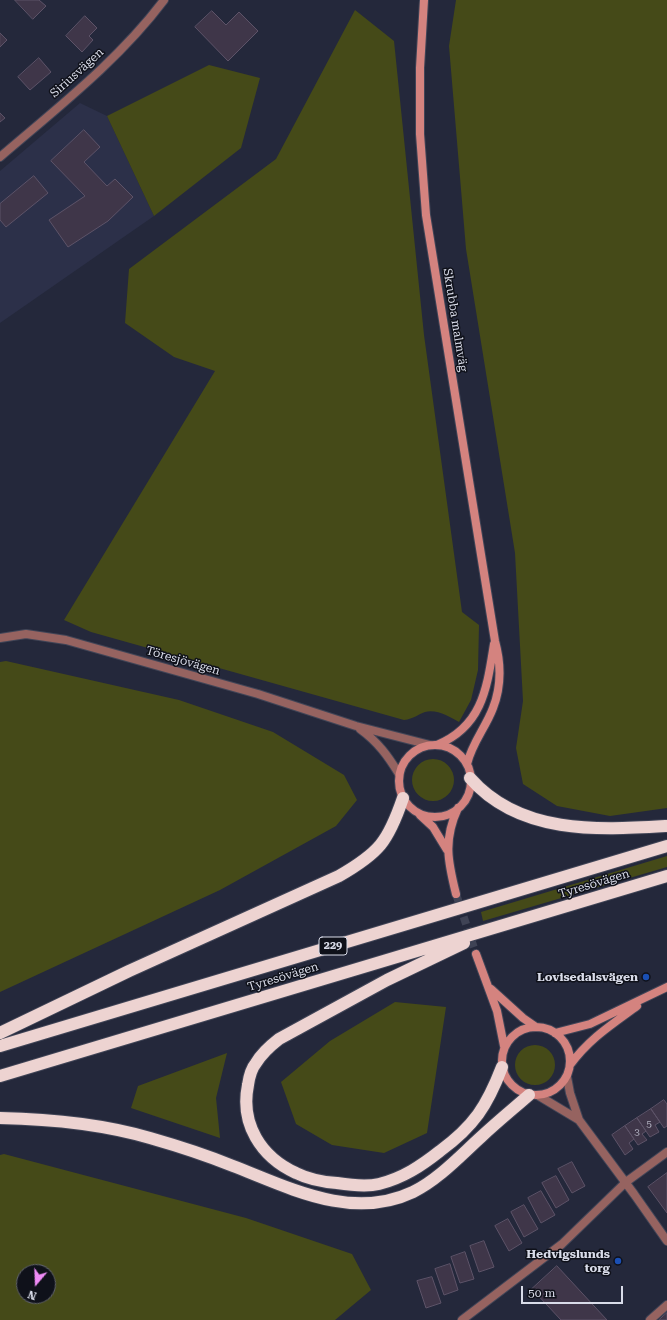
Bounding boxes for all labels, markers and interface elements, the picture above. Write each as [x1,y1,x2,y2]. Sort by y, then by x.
street label: Siriusvägen [47,45,107,101]
street label: Skrubba malmväg [440,267,470,373]
street label: Töresjövägen [144,644,222,678]
street label: Tyresövägen [557,866,631,902]
road number: 229 [319,937,347,955]
street label: Tyresövägen [246,959,320,995]
place label: Lovisedalsvägen [537,970,638,984]
marker: Lovisedalsvägen [641,972,651,982]
house number: 5 [646,1118,652,1130]
house number: 3 [634,1126,640,1138]
place label: Hedvigslunds torg [526,1247,610,1275]
marker: Hedvigslunds torg [613,1256,623,1266]
north arrow [16,1264,56,1304]
scale bar [523,1278,625,1304]
text: 50 m [528,1286,555,1300]
text: N [26,1287,38,1302]

